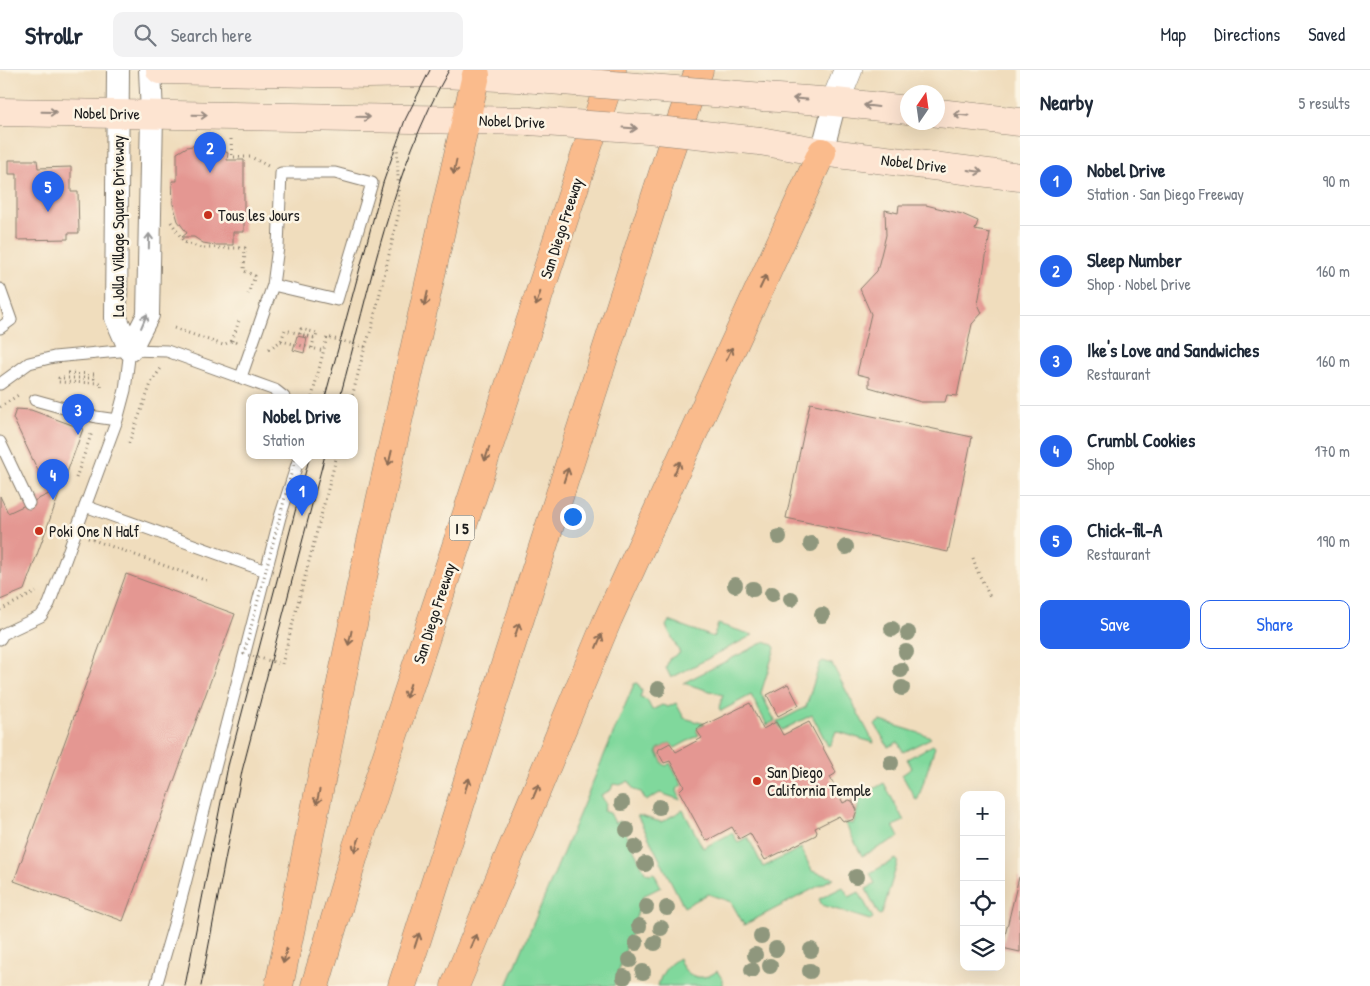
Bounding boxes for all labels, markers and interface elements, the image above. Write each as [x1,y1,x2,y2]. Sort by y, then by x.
search box [113,12,463,57]
text: Strollr [25,19,83,51]
icon: search [131,21,159,49]
text: Search here [171,22,252,48]
text: Map [1161,22,1186,47]
text: Directions [1214,22,1280,47]
text: Saved [1308,22,1345,47]
north arrow [900,85,945,130]
text: Nearby [1040,88,1093,117]
text: 5 results [1299,92,1350,114]
one-way arrow [792,95,808,104]
street label: Nobel Drive [74,101,141,125]
one-way arrow [864,101,880,111]
one-way arrow [40,107,56,117]
street label: Nobel Drive [479,109,546,133]
one-way arrow [192,110,208,120]
one-way arrow [954,110,970,120]
one-way arrow [354,112,371,122]
one-way arrow [621,123,637,132]
pin: 2 [194,132,226,173]
street label: La Jolla Village Square Driveway [107,135,129,317]
street label: Nobel Drive [880,148,949,178]
text: Nobel Drive [1087,157,1165,183]
one-way arrow [450,158,459,174]
one-way arrow [966,166,982,176]
text: 1 [1053,170,1059,192]
text: 90 m [1322,170,1350,192]
pin: 5 [32,171,64,212]
street label: San Diego Freeway [534,175,588,281]
text: Station · San Diego Freeway [1087,183,1244,205]
place label: Tous les Jours [218,204,300,226]
marker: Tous les Jours [202,209,214,221]
one-way arrow [144,233,154,249]
text: Sleep Number [1087,247,1182,273]
text: 2 [1052,260,1060,282]
text: 160 m [1316,260,1350,282]
text: Shop · Nobel Drive [1087,273,1191,295]
one-way arrow [758,275,768,290]
one-way arrow [421,291,430,307]
one-way arrow [532,291,542,307]
one-way arrow [140,314,150,329]
text: Ike's Love and Sandwiches [1087,337,1259,363]
one-way arrow [725,347,735,362]
text: 3 [1052,350,1060,372]
text: 160 m [1316,350,1350,372]
text: Restaurant [1087,363,1150,385]
pin: 3 [62,394,94,435]
popup [246,394,358,459]
text: Nobel Drive [263,403,341,429]
text: Crumbl Cookies [1087,427,1195,453]
text: Station [263,429,305,451]
text: 4 [1053,440,1059,462]
text: 170 m [1315,440,1350,462]
one-way arrow [481,445,491,461]
one-way arrow [385,449,394,465]
text: Shop [1087,453,1114,475]
pin: 4 [37,459,69,500]
one-way arrow [673,461,683,476]
one-way arrow [562,468,571,484]
pin: 1 [286,475,318,516]
your location [560,504,586,530]
road number: I 5 [450,516,474,540]
text: Chick-fil-A [1087,517,1162,543]
place label: Poki One N Half [49,520,139,542]
marker: Poki One N Half [33,525,45,537]
text: 5 [1053,530,1059,552]
text: 190 m [1317,530,1350,552]
text: Restaurant [1087,543,1150,565]
street label: San Diego Freeway [407,560,461,666]
button: Save [1040,600,1190,649]
button: Share [1200,600,1350,649]
one-way arrow [512,622,522,638]
one-way arrow [345,630,354,646]
one-way arrow [595,634,604,649]
one-way arrow [403,683,412,698]
place label: San Diego California Temple [767,761,872,801]
marker: San Diego California Temple [751,775,763,787]
one-way arrow [463,778,472,793]
one-way arrow [532,784,542,799]
one-way arrow [312,789,322,805]
map controls [960,791,1005,971]
button: + [960,791,1005,836]
button: − [960,836,1005,881]
one-way arrow [352,837,361,853]
button: locate [960,881,1005,926]
button: layers [960,926,1005,971]
one-way arrow [413,932,423,948]
one-way arrow [469,934,479,949]
one-way arrow [280,948,289,964]

